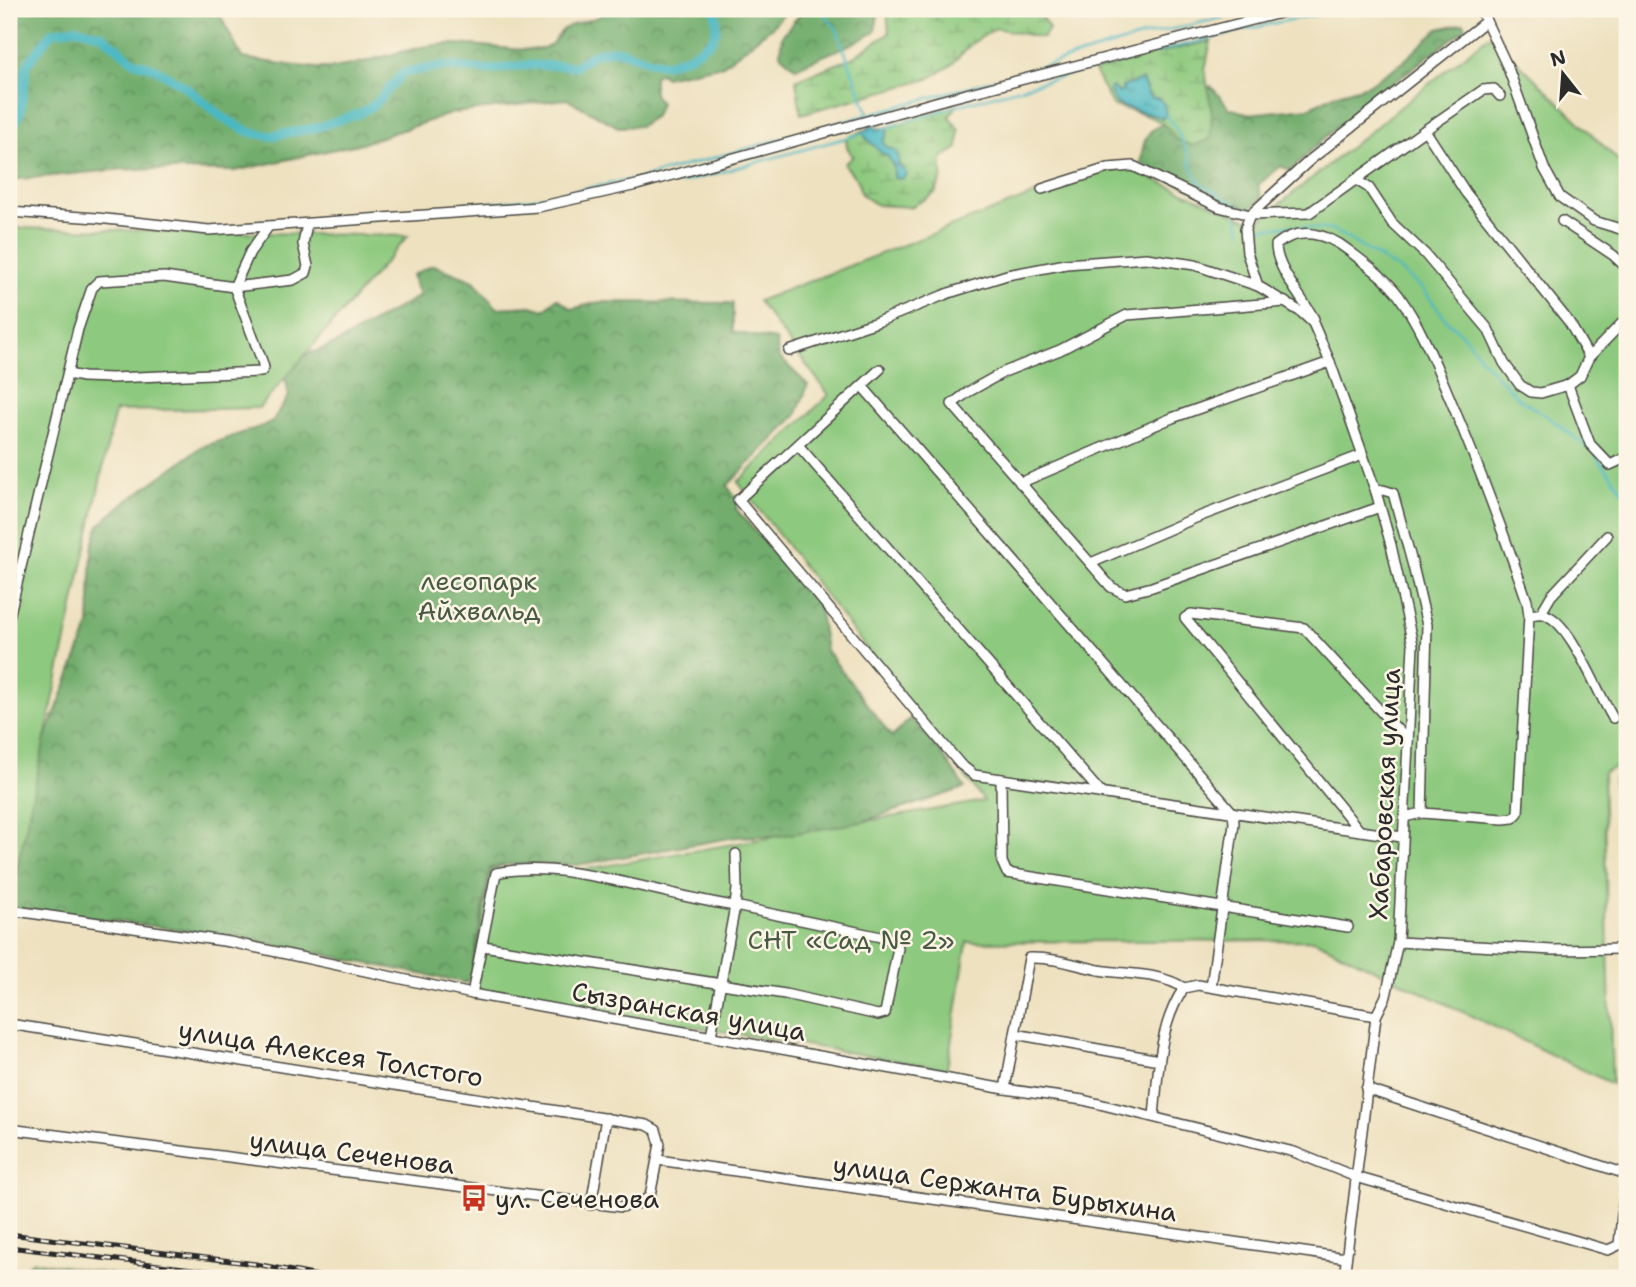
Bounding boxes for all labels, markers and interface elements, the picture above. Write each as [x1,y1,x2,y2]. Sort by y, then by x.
north arrow [1528,38,1598,108]
text: N [1547,44,1569,72]
park label: лесопарк Айхвальд [417,563,541,628]
street label: Хабаровская улица [1360,667,1408,921]
park label: СНТ «Сад № 2» [748,922,954,957]
street label: Сызранская улица [569,973,809,1049]
street label: улица Алексея Толстого [176,1012,486,1094]
street label: улица Сеченова [247,1122,457,1182]
street label: улица Сержанта Бурыхина [831,1147,1179,1229]
place label: ул. Сеченова [495,1181,659,1216]
bus stop icon: ул. Сеченова [459,1183,489,1213]

